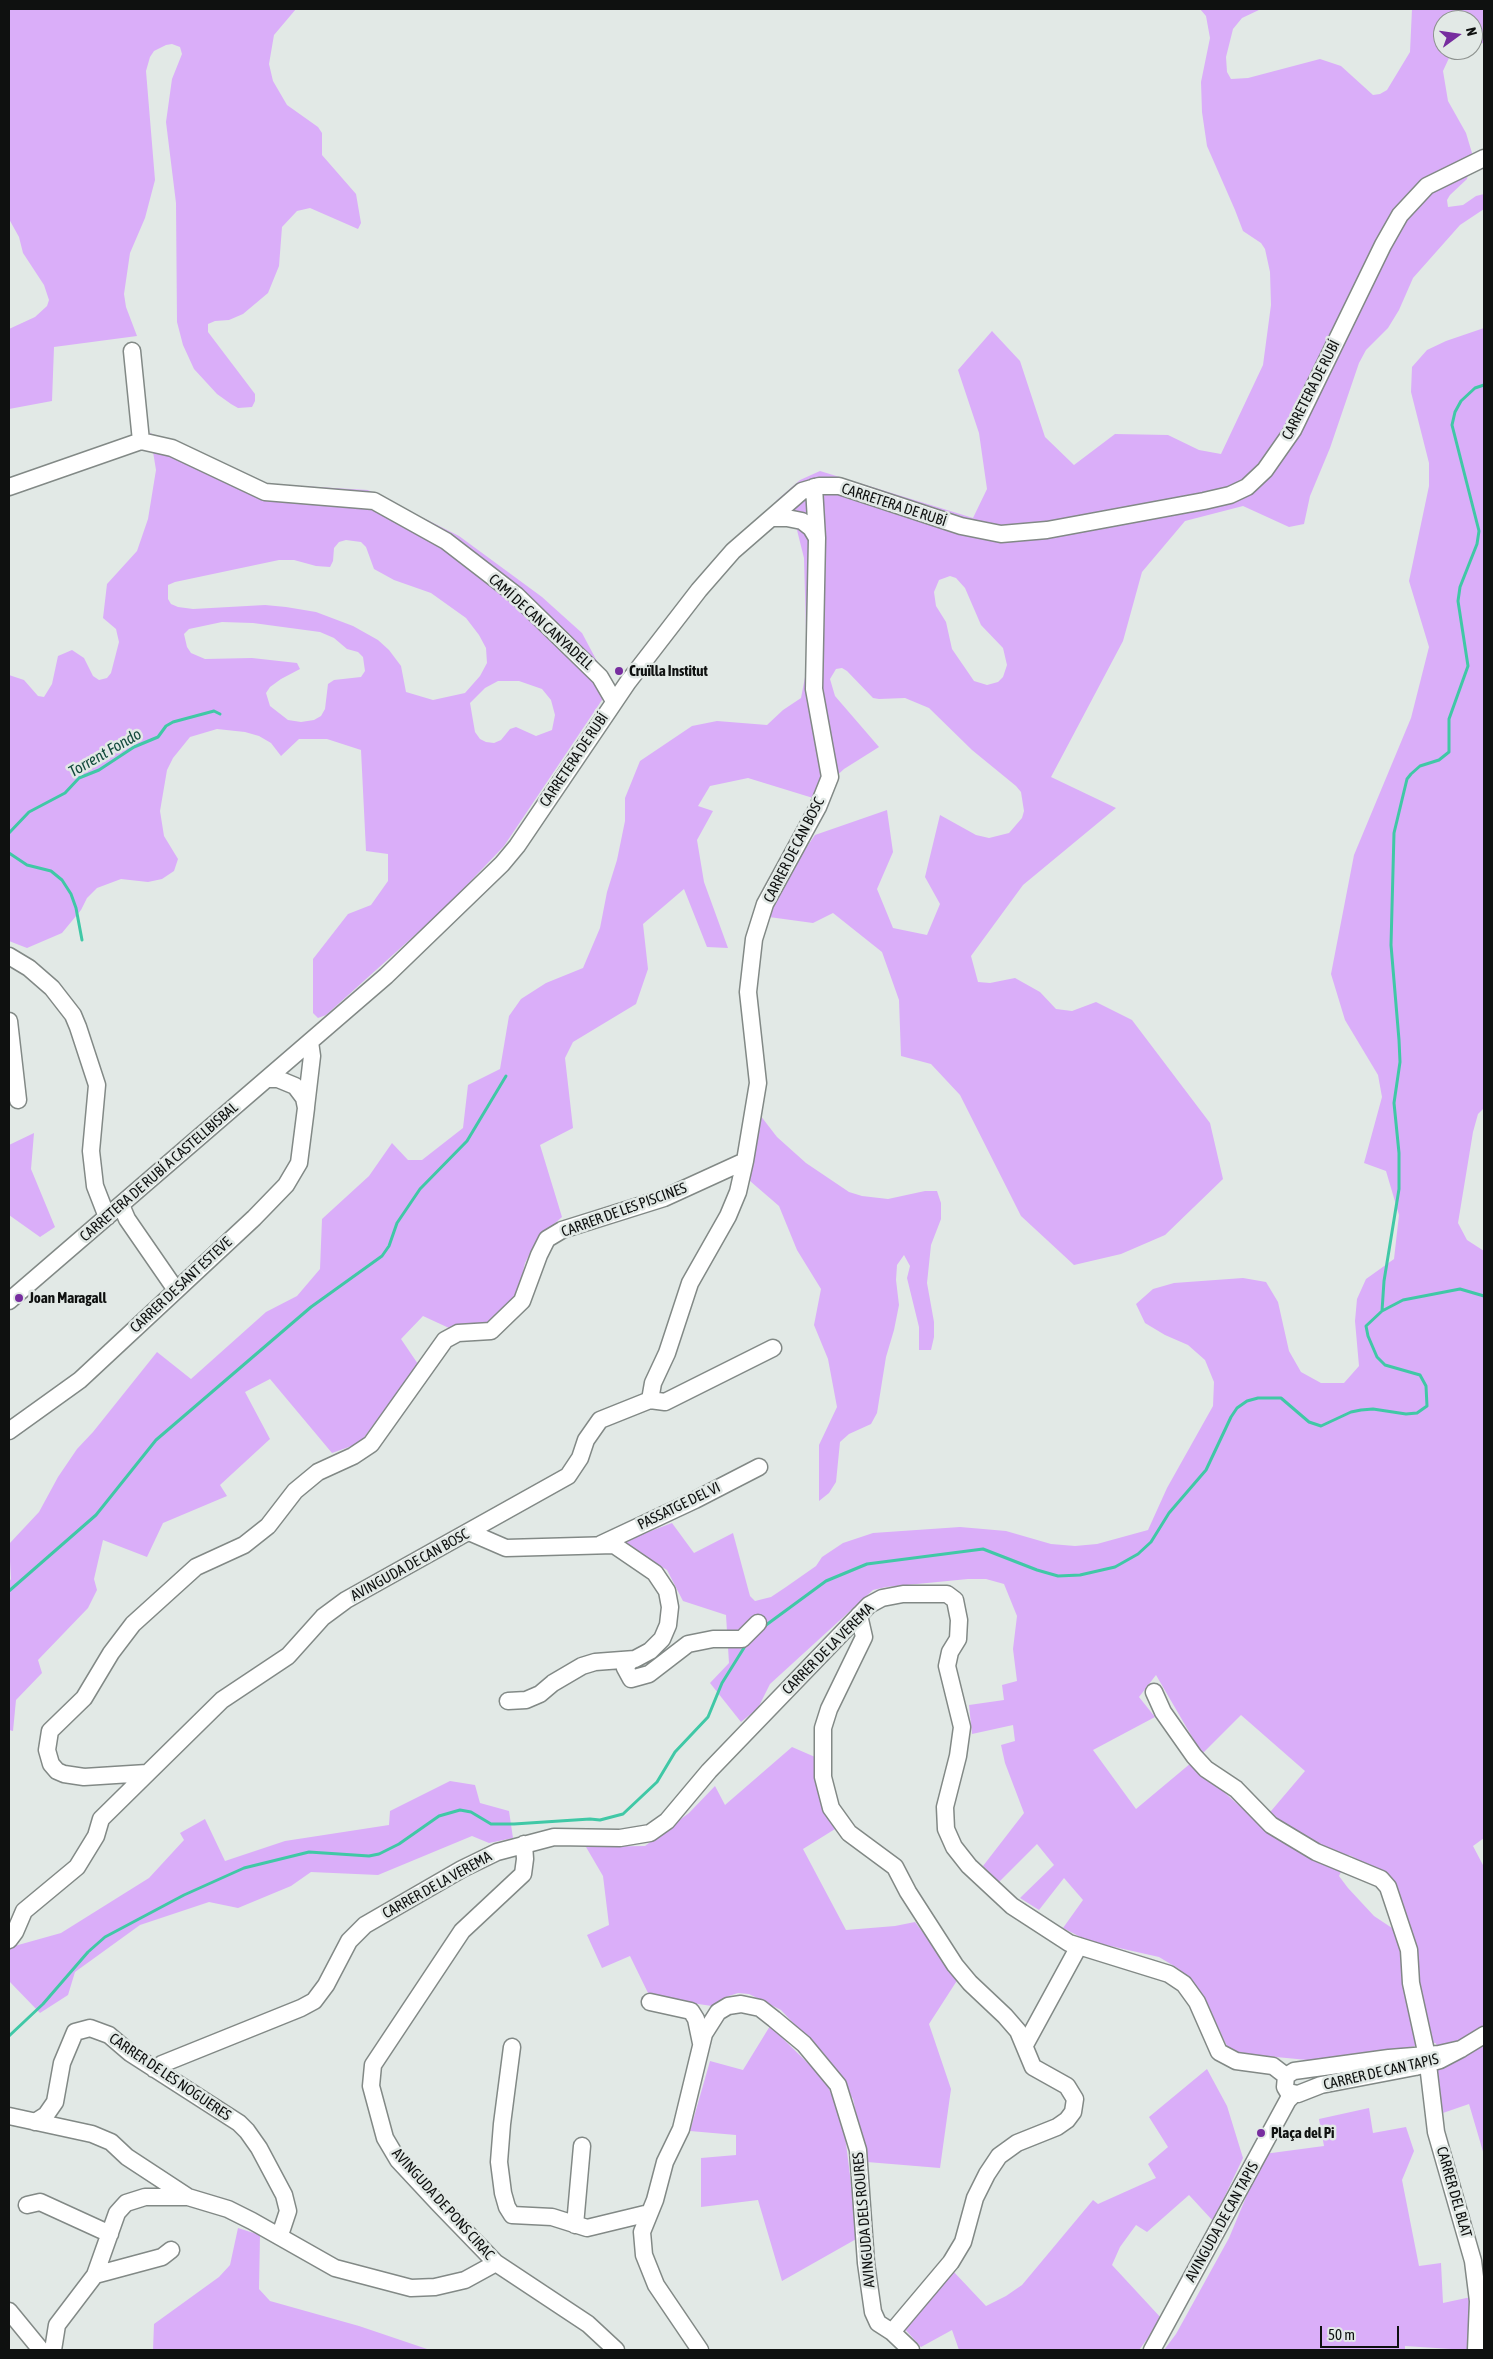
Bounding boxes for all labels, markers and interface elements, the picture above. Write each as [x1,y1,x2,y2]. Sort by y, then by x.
north arrow [1433,10,1483,60]
text: N [1463,26,1480,38]
street label: CARRETERA DE RUBÍ [1278,337,1344,443]
street label: CARRETERA DE RUBÍ [839,480,949,530]
street label: CAMÍ DE CAN CANYADELL [485,570,597,674]
place label: Cruïlla Institut [629,662,708,680]
marker: Cruïlla Institut [613,665,625,677]
street label: CARRETERA DE RUBÍ [536,710,612,810]
water label: Torrent Fondo [65,724,145,782]
street label: CARRER DE CAN BOSC [760,794,828,906]
street label: CARRETERA DE RUBÍ A CASTELLBISBAL [76,1098,242,1246]
street label: CARRER DE LES PISCINES [559,1179,689,1241]
street label: CARRER DE SANT ESTEVE [126,1233,236,1337]
place label: Joan Maragall [29,1289,106,1307]
marker: Joan Maragall [13,1292,25,1304]
street label: PASSATGE DEL VI [635,1478,723,1534]
street label: AVINGUDA DE CAN BOSC [348,1525,472,1605]
street label: CARRER DE LA VEREMA [778,1599,878,1699]
street label: CARRER DE LA VEREMA [379,1848,495,1922]
street label: CARRER DE LES NOGUERES [106,2029,234,2125]
street label: CARRER DE CAN TAPIS [1322,2050,1440,2094]
place label: Plaça del Pi [1271,2124,1334,2142]
marker: Plaça del Pi [1255,2127,1267,2139]
street label: AVINGUDA DE PONS CIRAC [388,2144,498,2264]
street label: CARRER DEL BLAT [1432,2144,1476,2240]
street label: AVINGUDA DELS ROURES [849,2152,879,2288]
street label: AVINGUDA DE CAN TAPIS [1182,2159,1262,2285]
scale bar [1323,2316,1402,2348]
text: 50 m [1328,2326,1355,2343]

